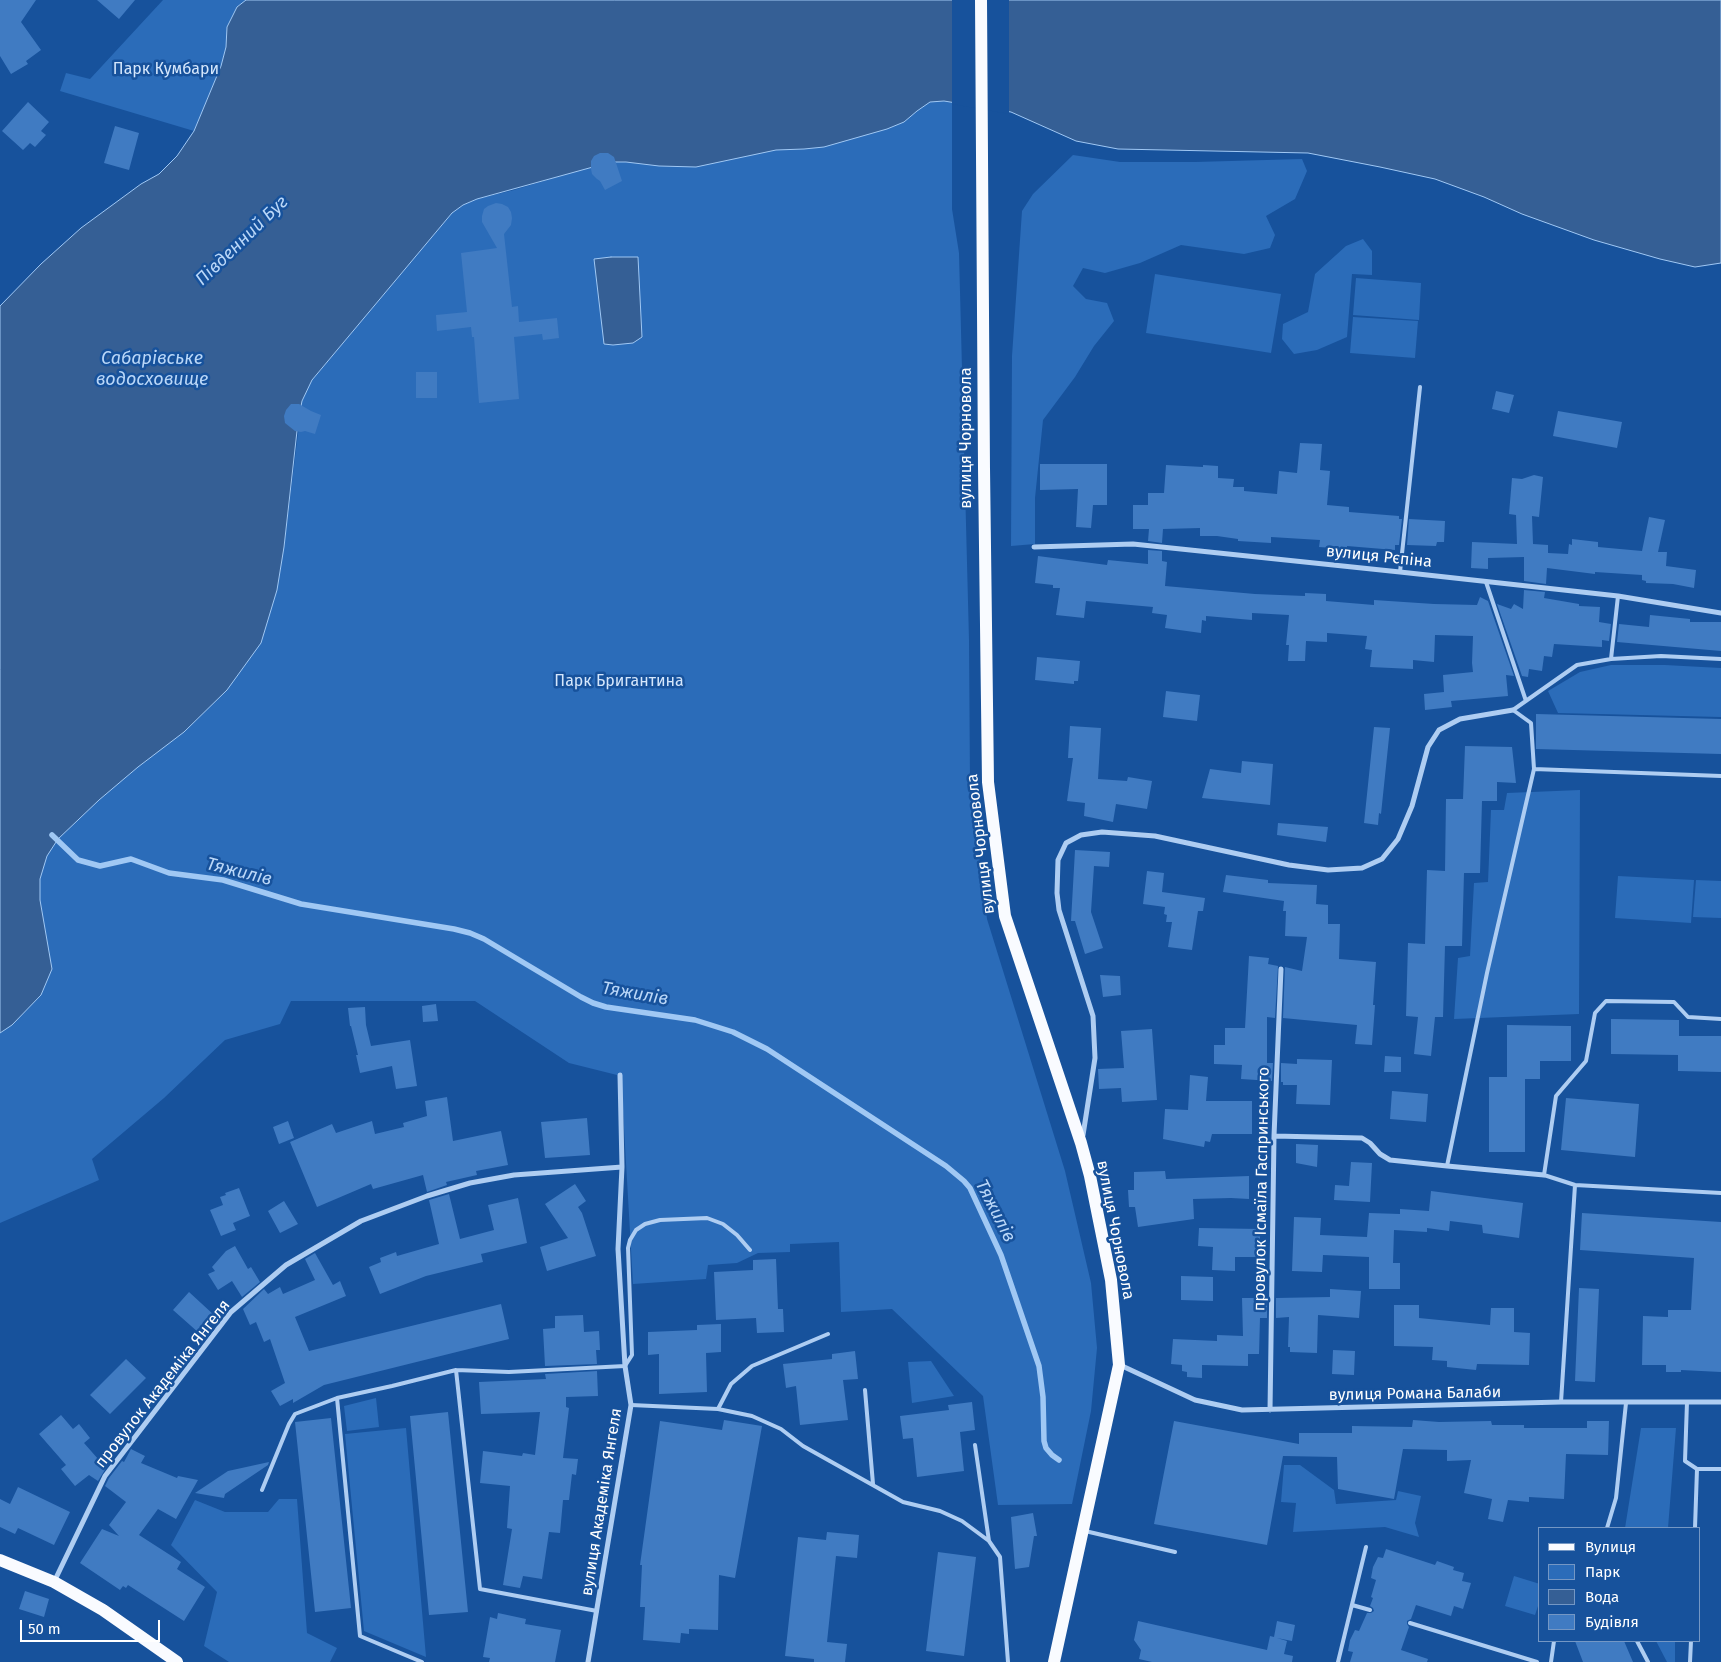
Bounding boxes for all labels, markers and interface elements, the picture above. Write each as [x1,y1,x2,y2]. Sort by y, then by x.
park label: Парк Кумбари [113,60,219,80]
water label: Південний Буг [191,192,293,290]
water label: Сабарівське водосховище [96,348,208,390]
street label: вулиця Чорновола [957,367,977,509]
street label: вулиця Рєпіна [1325,542,1433,572]
park label: Парк Бригантина [554,672,684,692]
street label: вулиця Чорновола [963,773,999,915]
water label: Тяжилів [204,853,274,891]
water label: Тяжилів [600,978,670,1010]
street label: провулок Ісмаїла Гаспринського [1250,1067,1274,1311]
street label: вулиця Чорновола [1092,1159,1138,1301]
water label: Тяжилів [970,1176,1020,1246]
street label: провулок Академіка Янгеля [91,1296,235,1472]
street label: вулиця Романа Балаби [1329,1383,1501,1405]
street label: вулиця Академіка Янгеля [578,1407,626,1597]
legend [1538,1527,1701,1642]
text: Вулиця [1585,1538,1636,1556]
text: Парк [1585,1563,1620,1581]
text: Вода [1585,1588,1619,1606]
scale bar [22,1610,162,1642]
text: Будівля [1585,1613,1639,1631]
text: 50 m [28,1620,61,1638]

